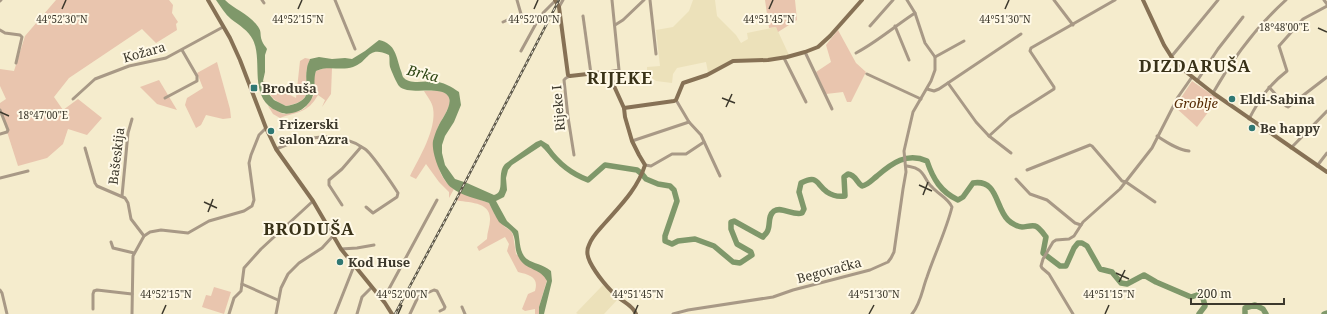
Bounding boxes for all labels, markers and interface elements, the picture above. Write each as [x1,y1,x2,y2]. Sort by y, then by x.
text: 44°52'30"N [36,12,88,26]
text: 44°52'15"N [272,12,324,26]
text: 44°52'00"N [508,12,560,26]
text: 44°51'45"N [743,12,795,26]
text: 44°51'30"N [979,12,1031,26]
text: 18°48'00"E [1259,20,1309,34]
street label: Kožara [121,37,167,67]
district label: DIZDARUŠA [1139,54,1251,77]
water label: Brka [404,60,442,86]
district label: RIJEKE [587,66,653,89]
place label: Broduša [262,79,317,97]
marker: Broduša [249,83,259,93]
street label: Rijeke I [547,84,569,132]
place label: Eldi-Sabina [1240,90,1315,108]
park label: Groblje [1174,94,1219,112]
marker: Eldi-Sabina [1227,94,1237,104]
text: 18°47'00"E [18,108,68,122]
place label: Frizerski salon Azra [279,115,349,148]
place label: Be happy [1260,119,1321,137]
marker: Be happy [1247,123,1257,133]
street label: Bašeskija [104,126,128,186]
marker: Frizerski salon Azra [266,126,276,136]
district label: BRODUŠA [263,217,355,240]
place label: Kod Huse [348,253,410,271]
street label: Begovačka [795,253,863,287]
marker: Kod Huse [335,257,345,267]
scale bar [1191,280,1284,306]
text: 200 m [1197,285,1232,302]
text: 44°52'15"N [140,287,192,301]
text: 44°52'00"N [376,287,428,301]
text: 44°51'45"N [612,287,664,301]
text: 44°51'30"N [848,287,900,301]
text: 44°51'15"N [1083,287,1135,301]

